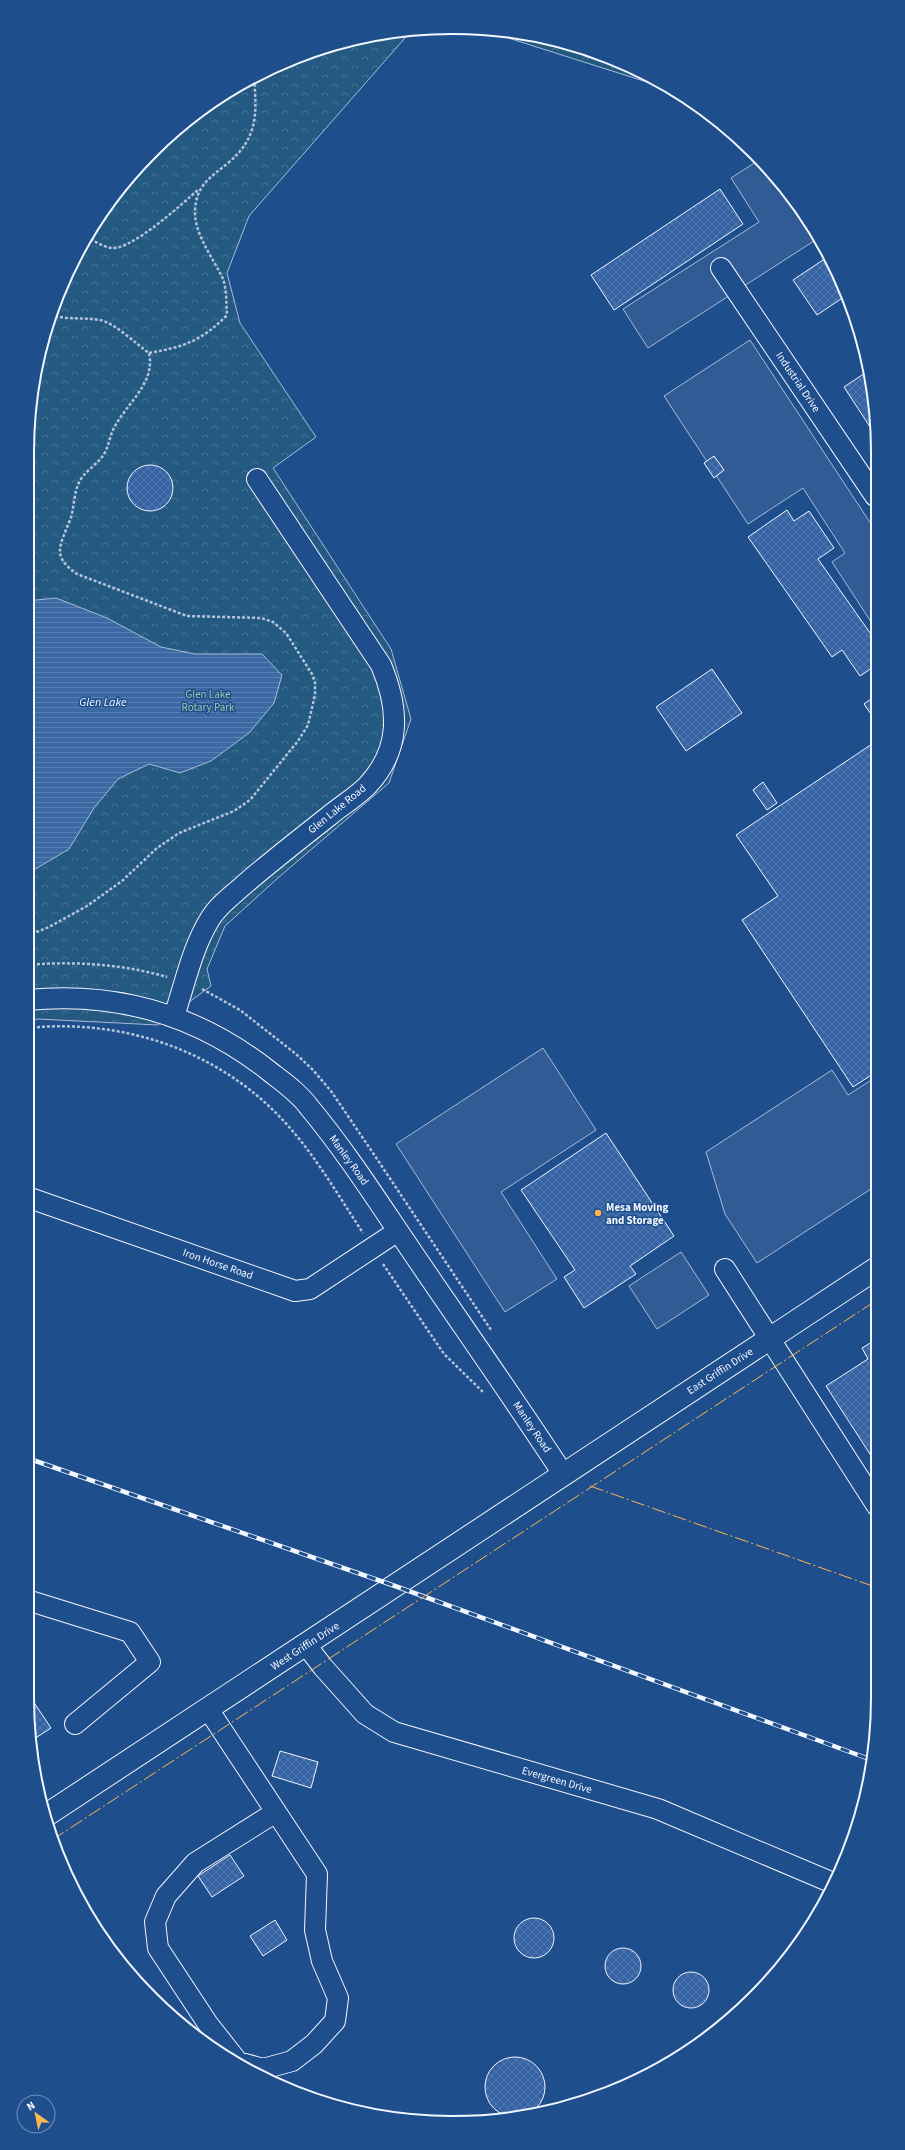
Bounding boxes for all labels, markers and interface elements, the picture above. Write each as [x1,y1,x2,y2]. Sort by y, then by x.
street label: Industrial Drive [772,349,824,416]
park label: Glen Lake Rotary Park [182,687,235,715]
water label: Glen Lake [79,694,127,711]
street label: Glen Lake Road [305,781,369,837]
street label: Manley Road [326,1132,372,1188]
place label: Mesa Moving and Storage [606,1200,668,1228]
marker: Mesa Moving and Storage [593,1208,603,1218]
street label: Iron Horse Road [181,1245,255,1283]
street label: East Griffin Drive [684,1344,756,1398]
street label: Manley Road [509,1398,555,1456]
street label: West Griffin Drive [268,1618,343,1674]
street label: Evergreen Drive [520,1763,594,1797]
north arrow [16,2094,56,2134]
text: N [24,2098,38,2114]

